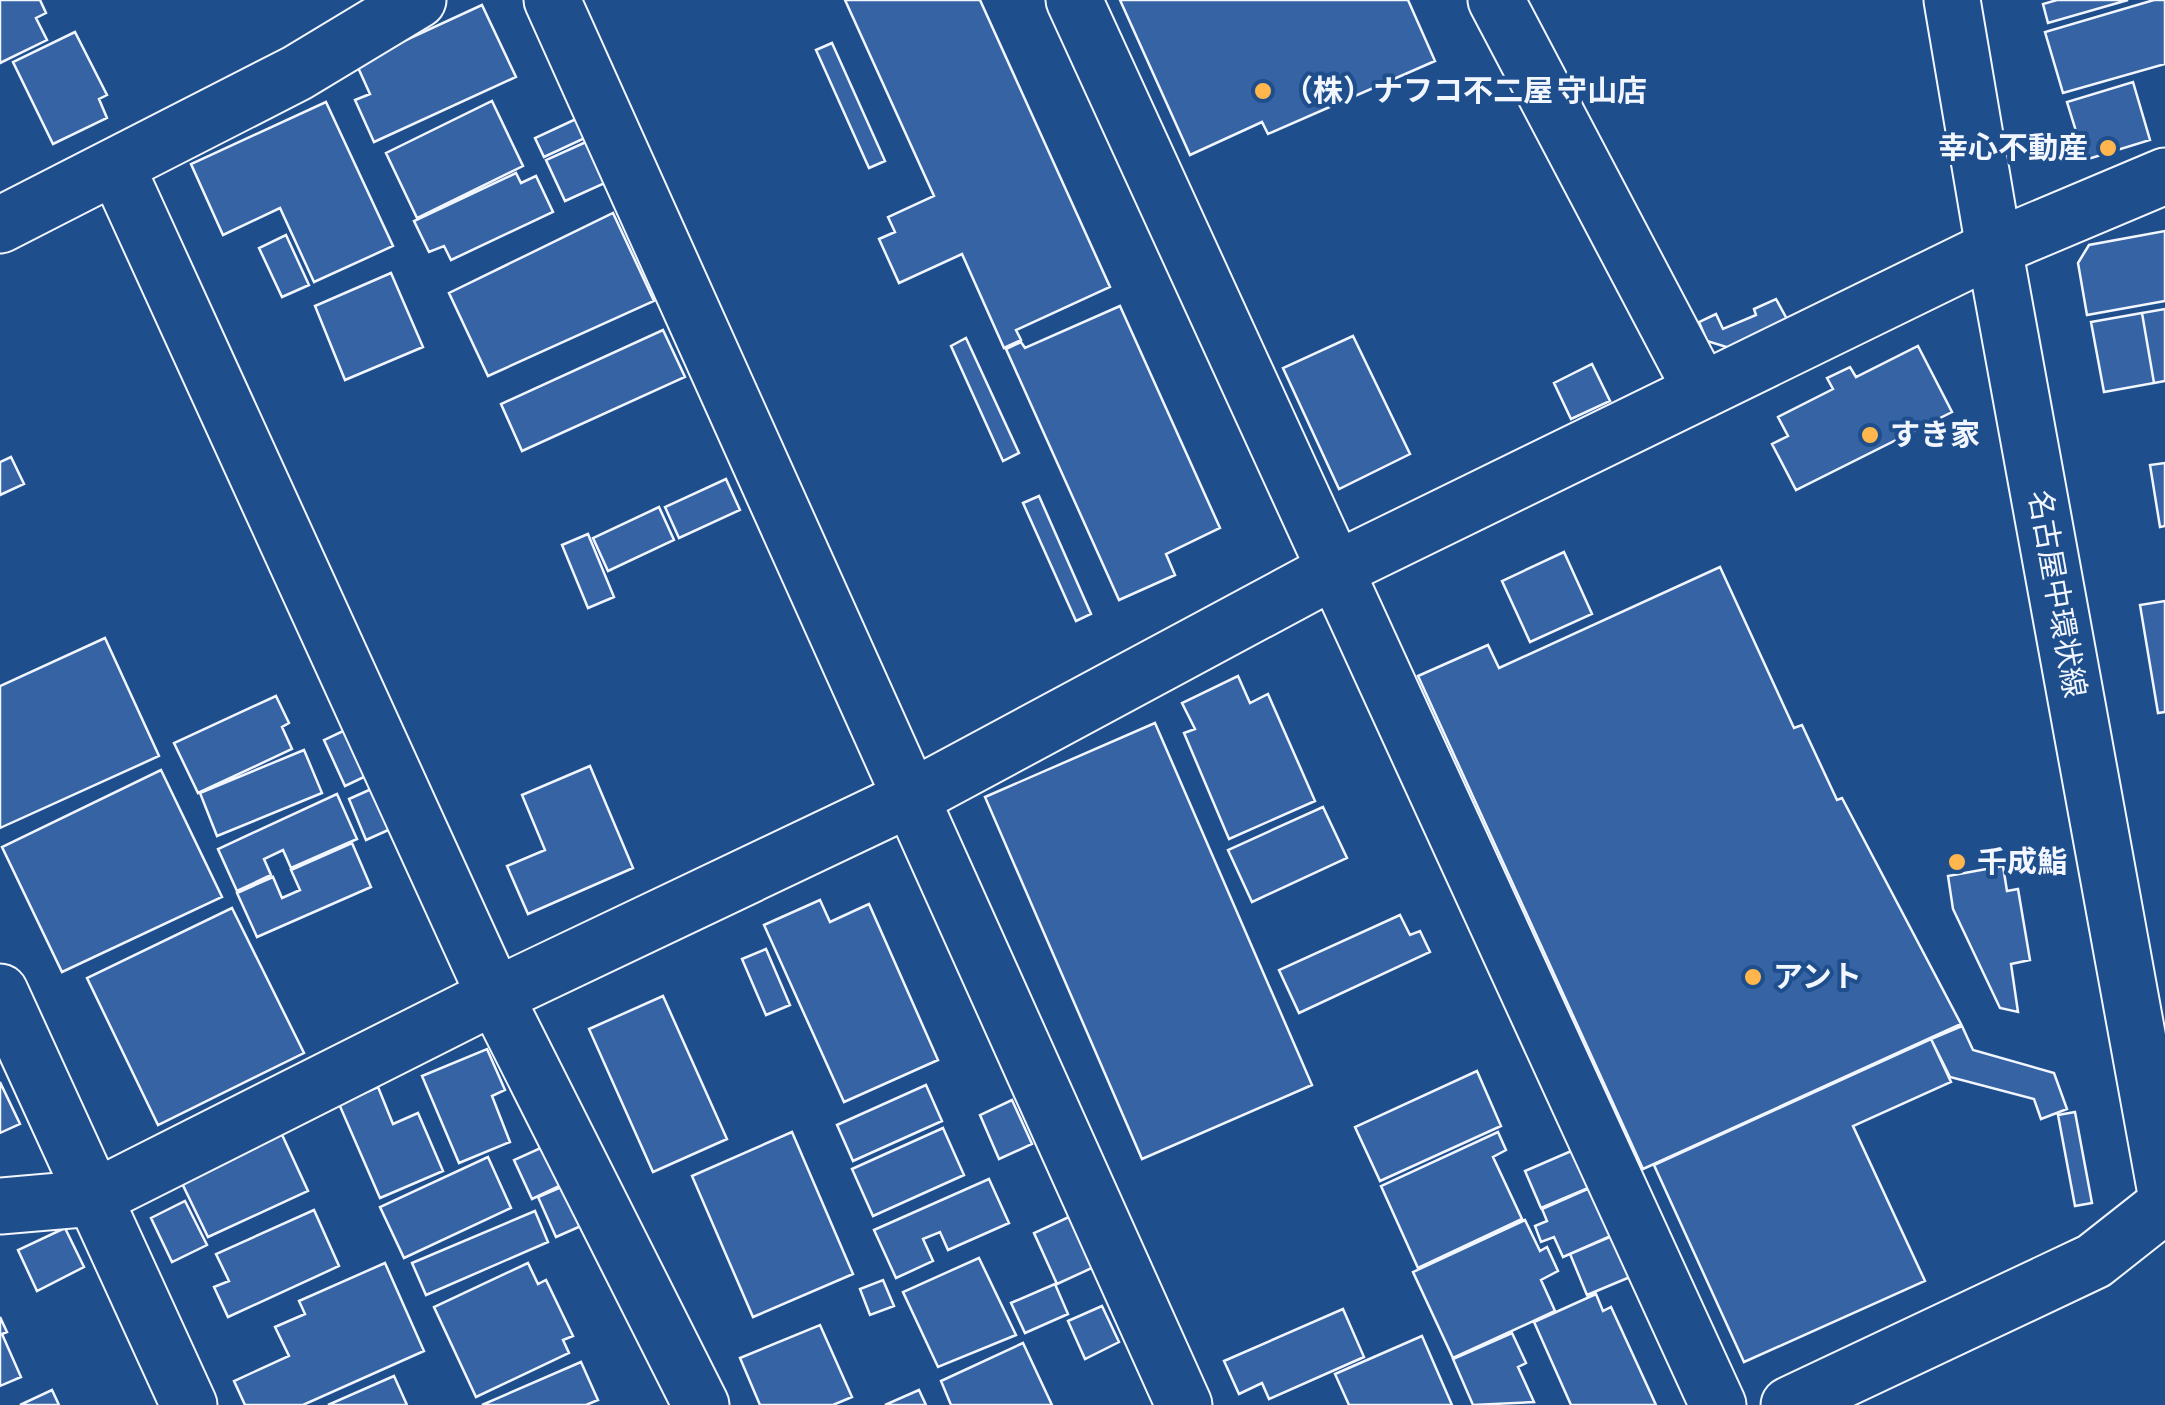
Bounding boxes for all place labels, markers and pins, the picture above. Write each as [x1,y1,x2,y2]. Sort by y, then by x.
place label: （株）ナフコ不二屋 守山店 [1283,73,1647,107]
marker: （株）ナフコ不二屋 守山店 [1252,80,1274,102]
place label: 幸心不動産 [1938,130,2088,164]
marker: 幸心不動産 [2097,137,2119,159]
place label: すき家 [1890,417,1980,451]
marker: すき家 [1859,424,1881,446]
place label: 千成鮨 [1977,844,2067,878]
marker: 千成鮨 [1946,851,1968,873]
place label: アント [1773,959,1862,993]
marker: アント [1742,966,1764,988]

